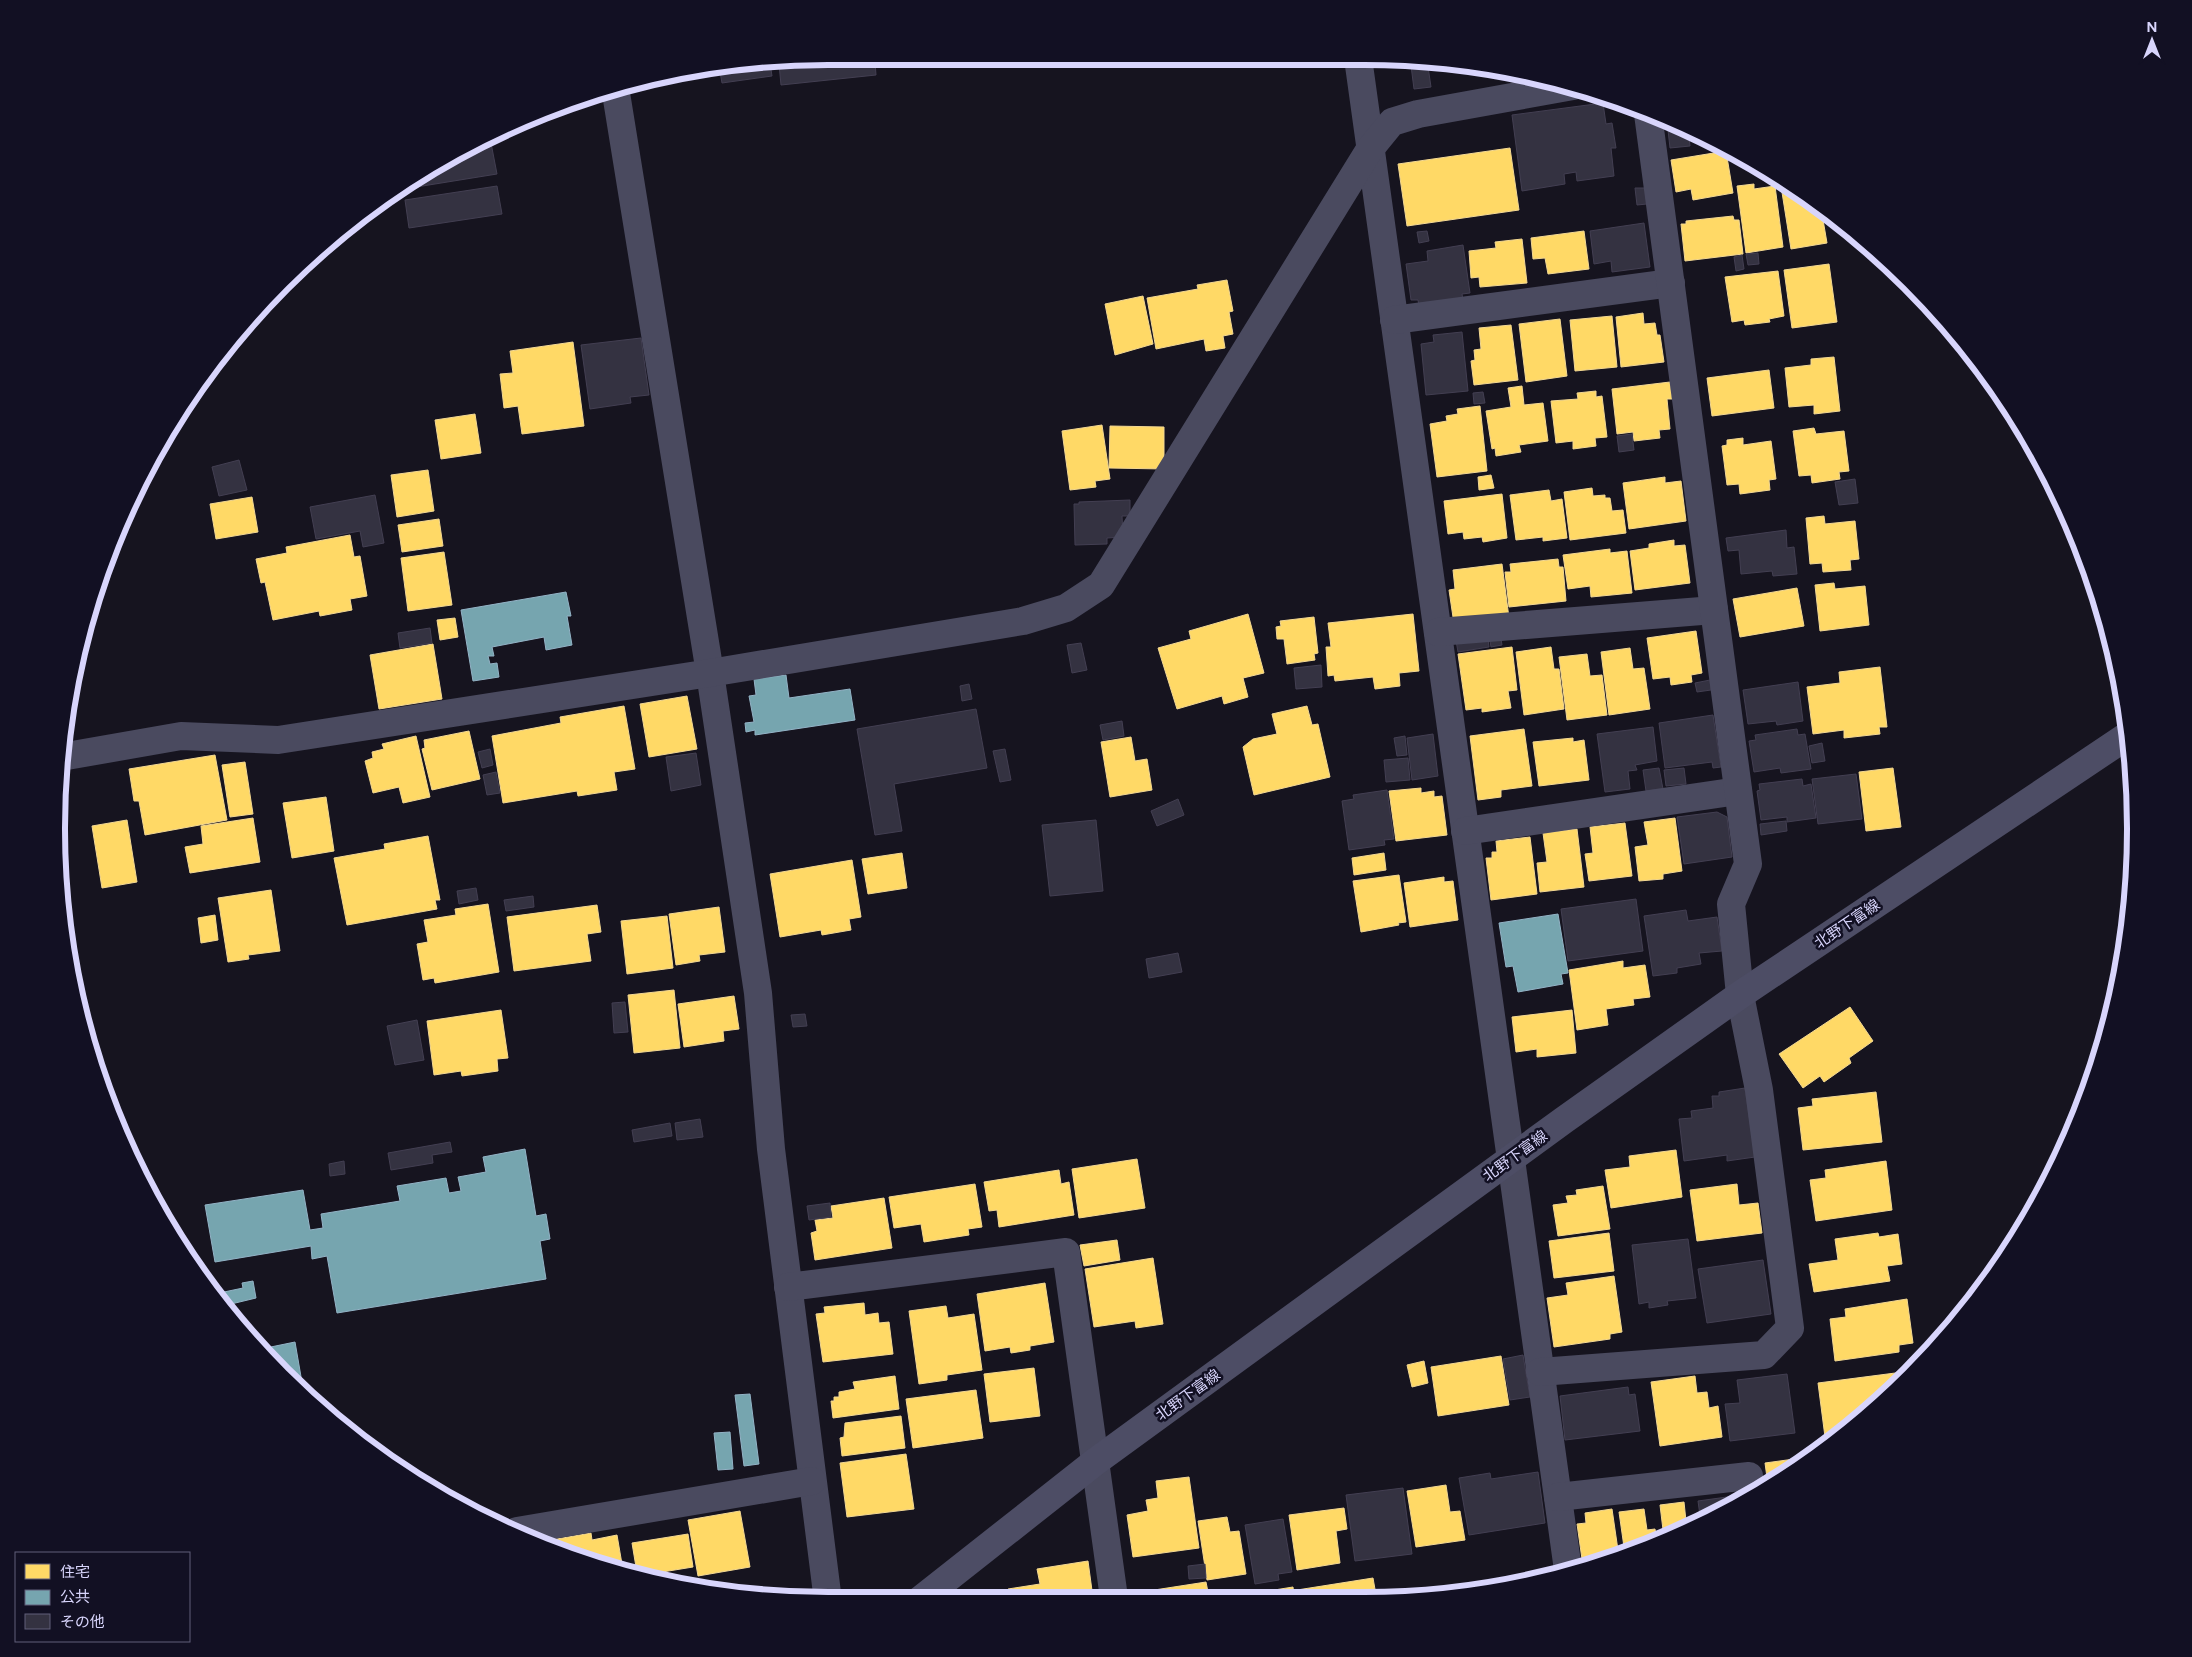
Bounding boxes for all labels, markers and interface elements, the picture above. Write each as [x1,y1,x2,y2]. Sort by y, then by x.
north arrow [2127,15,2177,65]
text: N [2147,19,2157,36]
street label: 北野下富線 [1811,896,1883,952]
street label: 北野下富線 [1479,1127,1551,1185]
street label: 北野下富線 [1152,1366,1224,1424]
legend [15,1552,190,1642]
text: 住宅 [60,1563,90,1581]
text: 公共 [60,1588,90,1606]
text: その他 [60,1613,105,1631]

